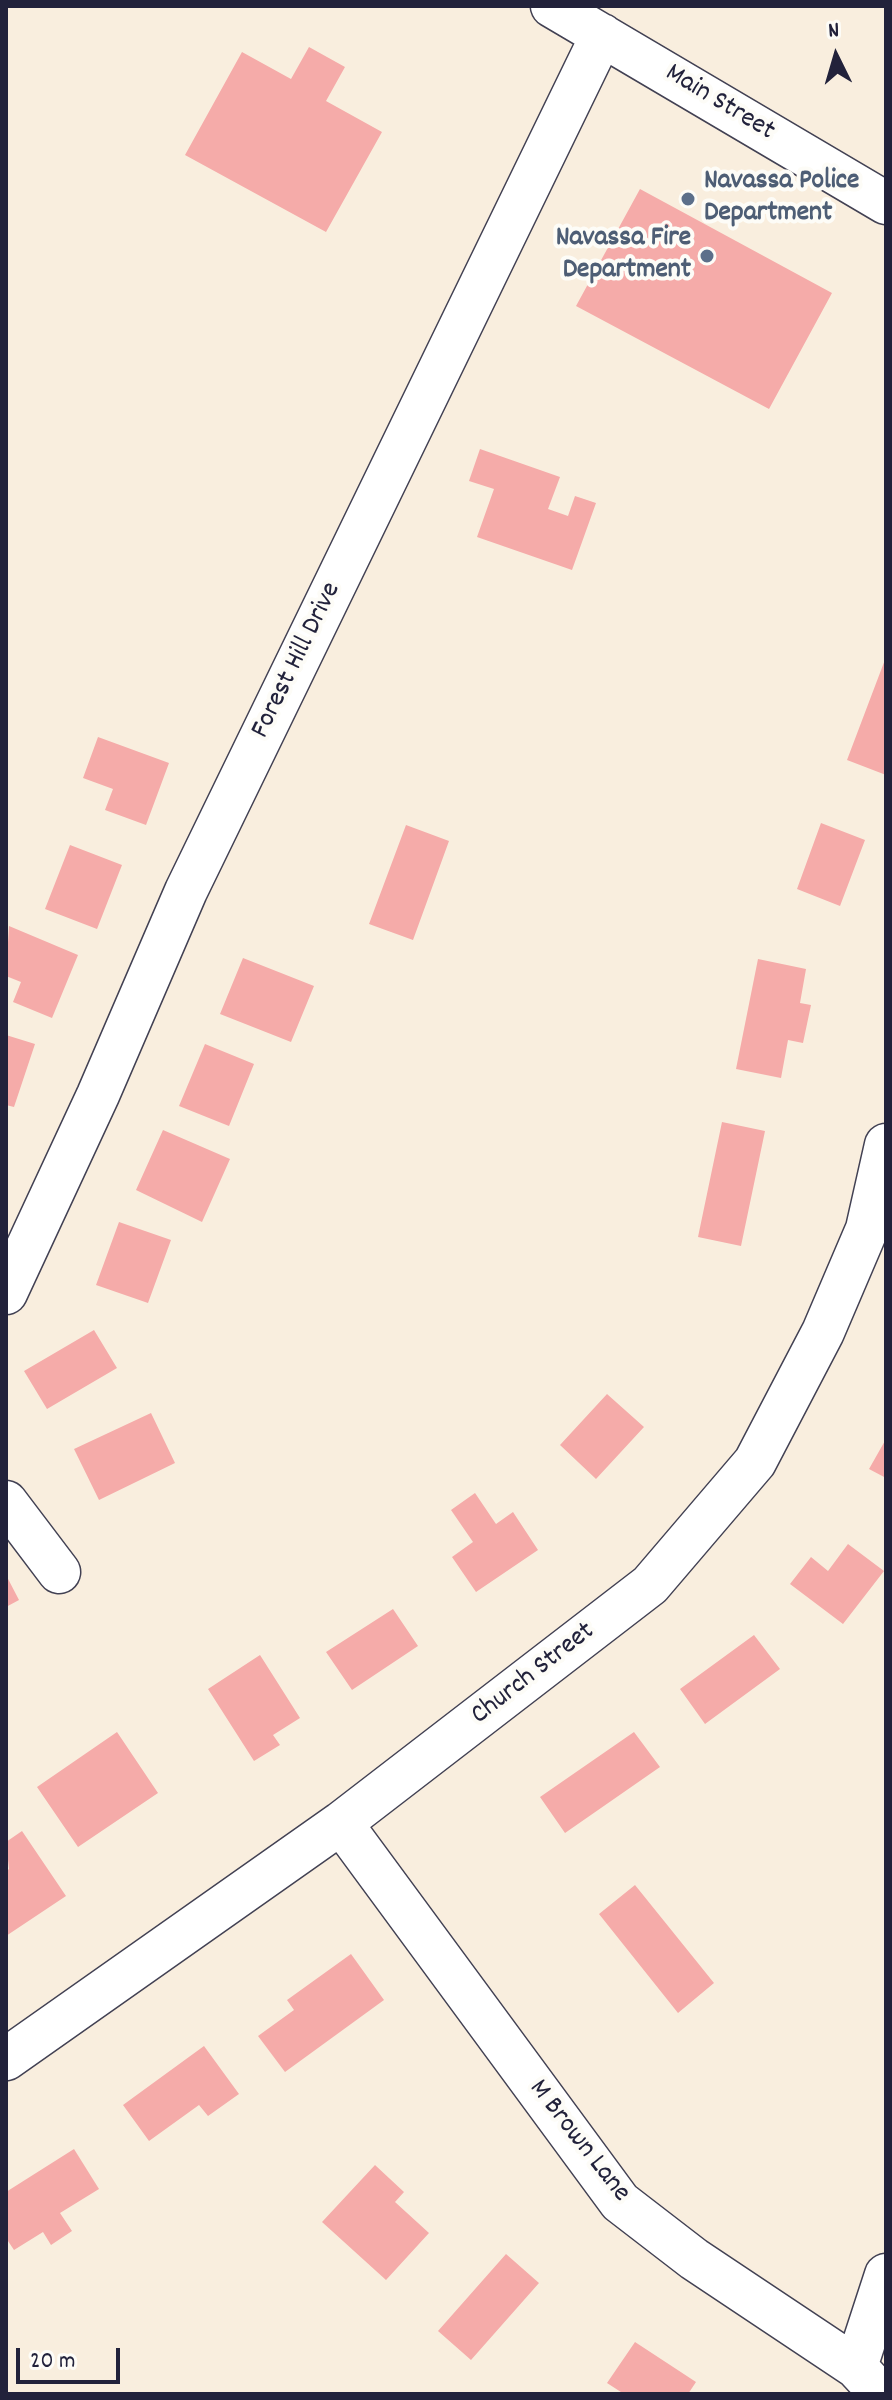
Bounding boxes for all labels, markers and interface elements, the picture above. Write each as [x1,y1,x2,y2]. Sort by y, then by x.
north arrow [796,16,876,96]
text: N [827,16,841,48]
street label: Main Street [658,58,780,150]
place label: Navassa Police Department [704,166,859,232]
marker: Navassa Police Department [679,190,697,208]
place label: Navassa Fire Department [556,223,691,289]
marker: Navassa Fire Department [698,247,716,265]
street label: Forest Hill Drive [246,578,350,744]
street label: Church Street [465,1616,603,1734]
street label: M Brown Lane [520,2074,636,2210]
scale bar [20,2332,124,2382]
text: 20 m [30,2345,76,2379]

